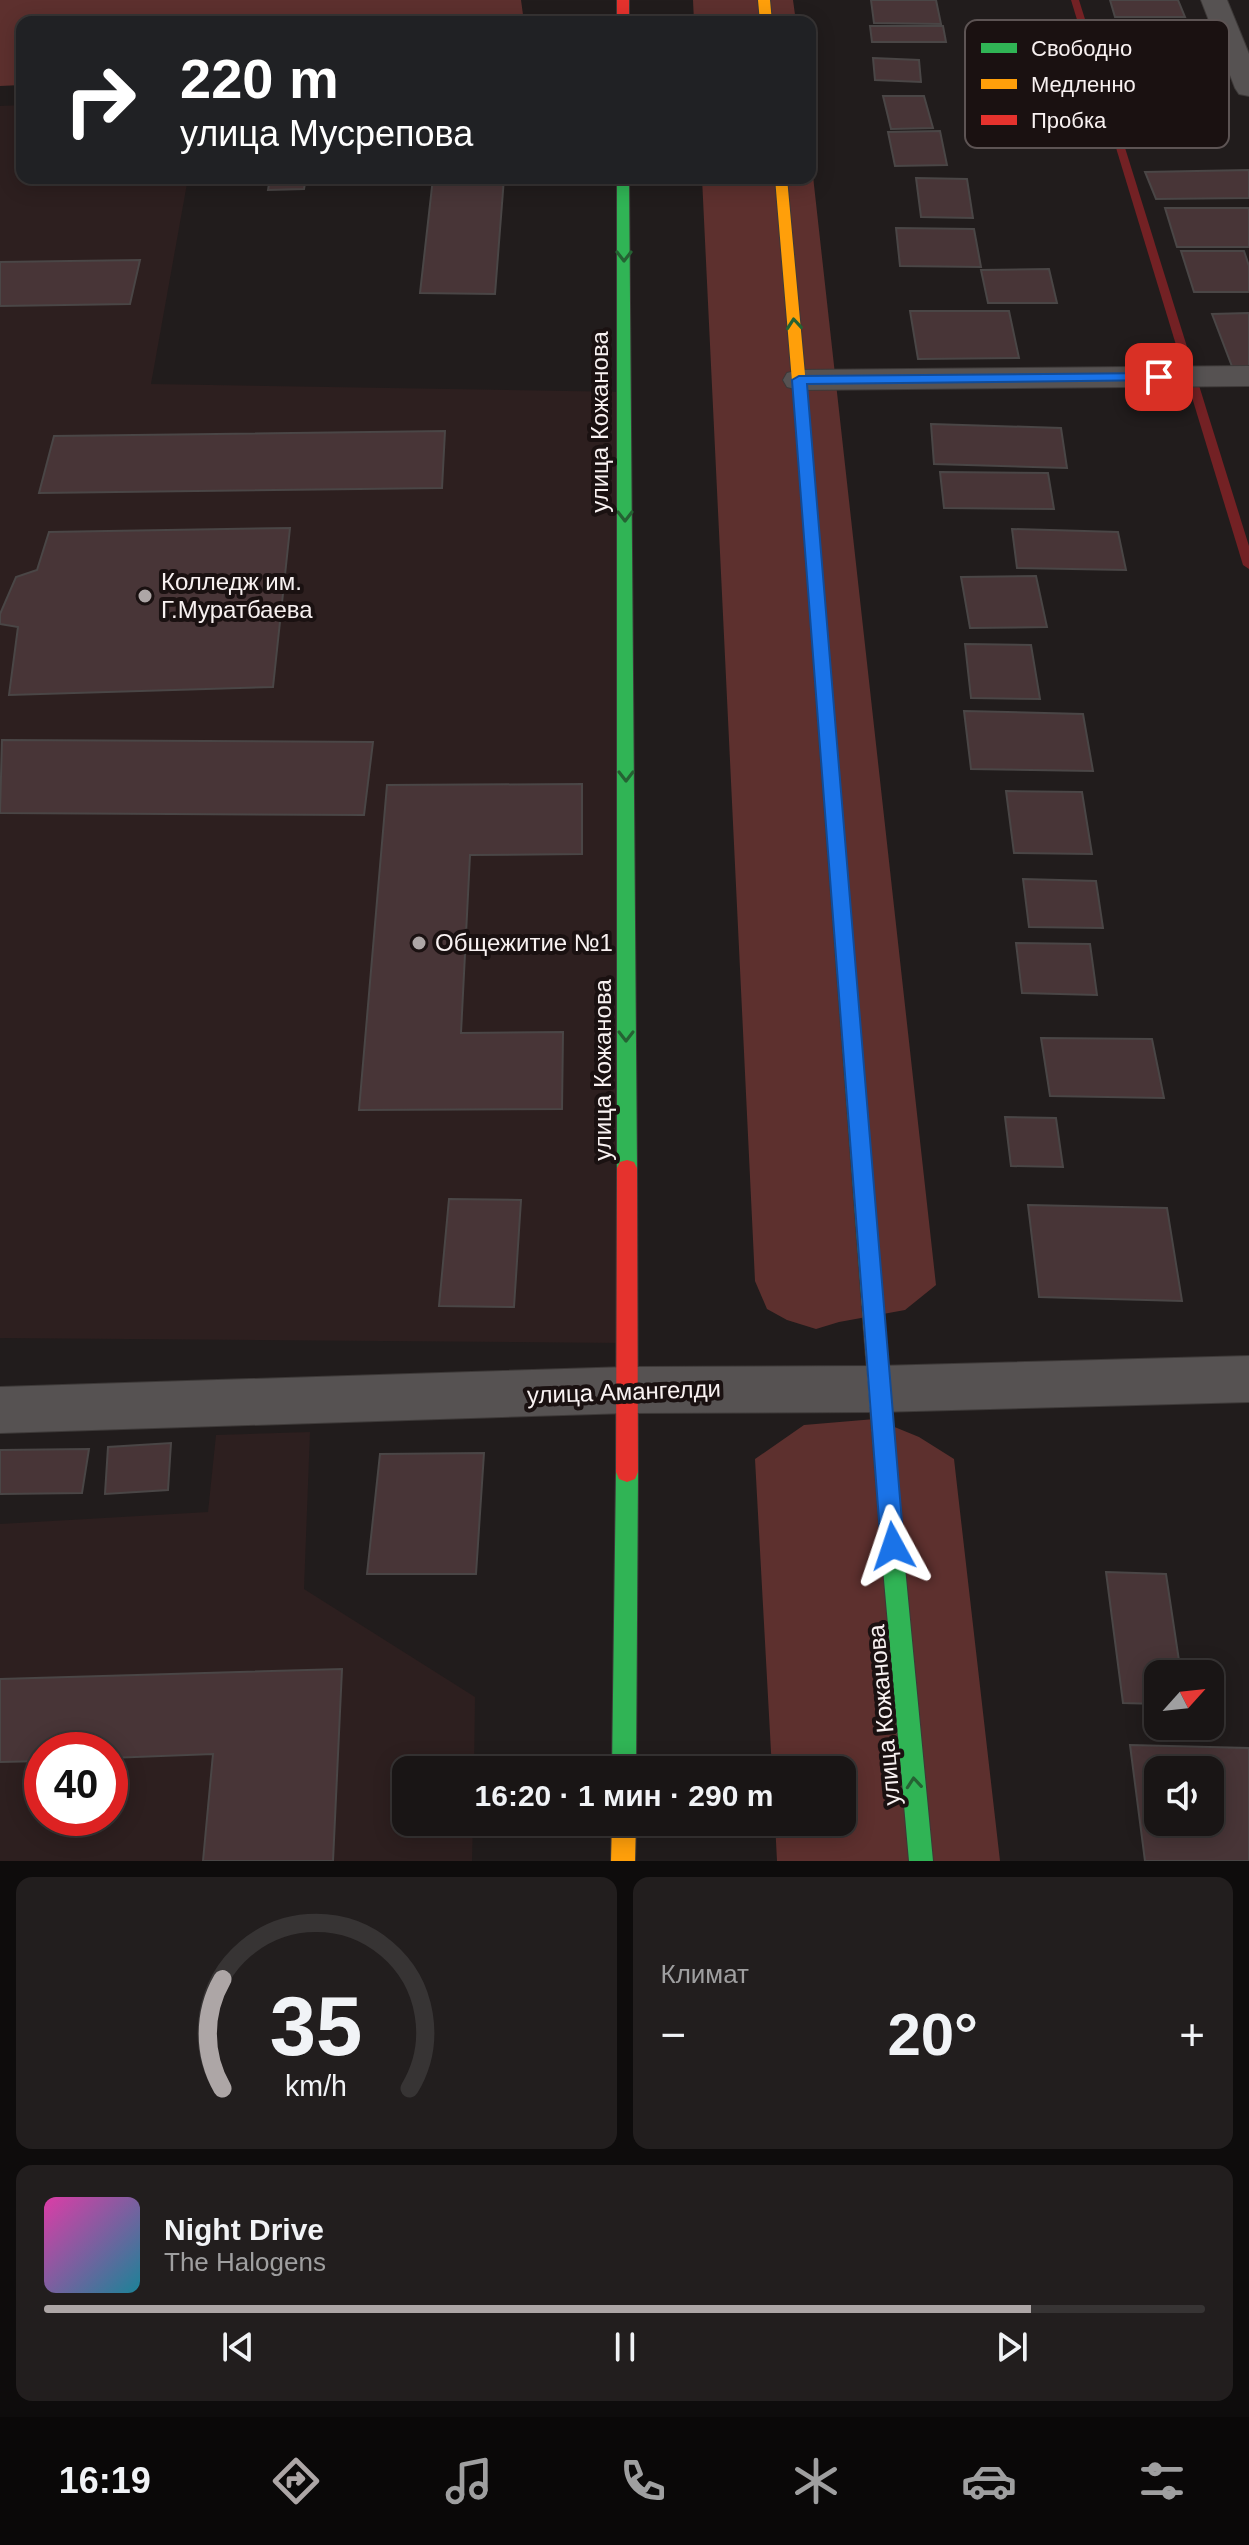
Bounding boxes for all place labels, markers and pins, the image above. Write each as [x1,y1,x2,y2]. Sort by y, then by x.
pin [1125,343,1193,411]
place label: Колледж им. Г.Муратбаева [161,568,313,623]
marker: Колледж им. Г.Муратбаева [136,587,154,605]
place label: Общежитие №1 [435,929,613,956]
marker: Общежитие №1 [410,934,428,952]

